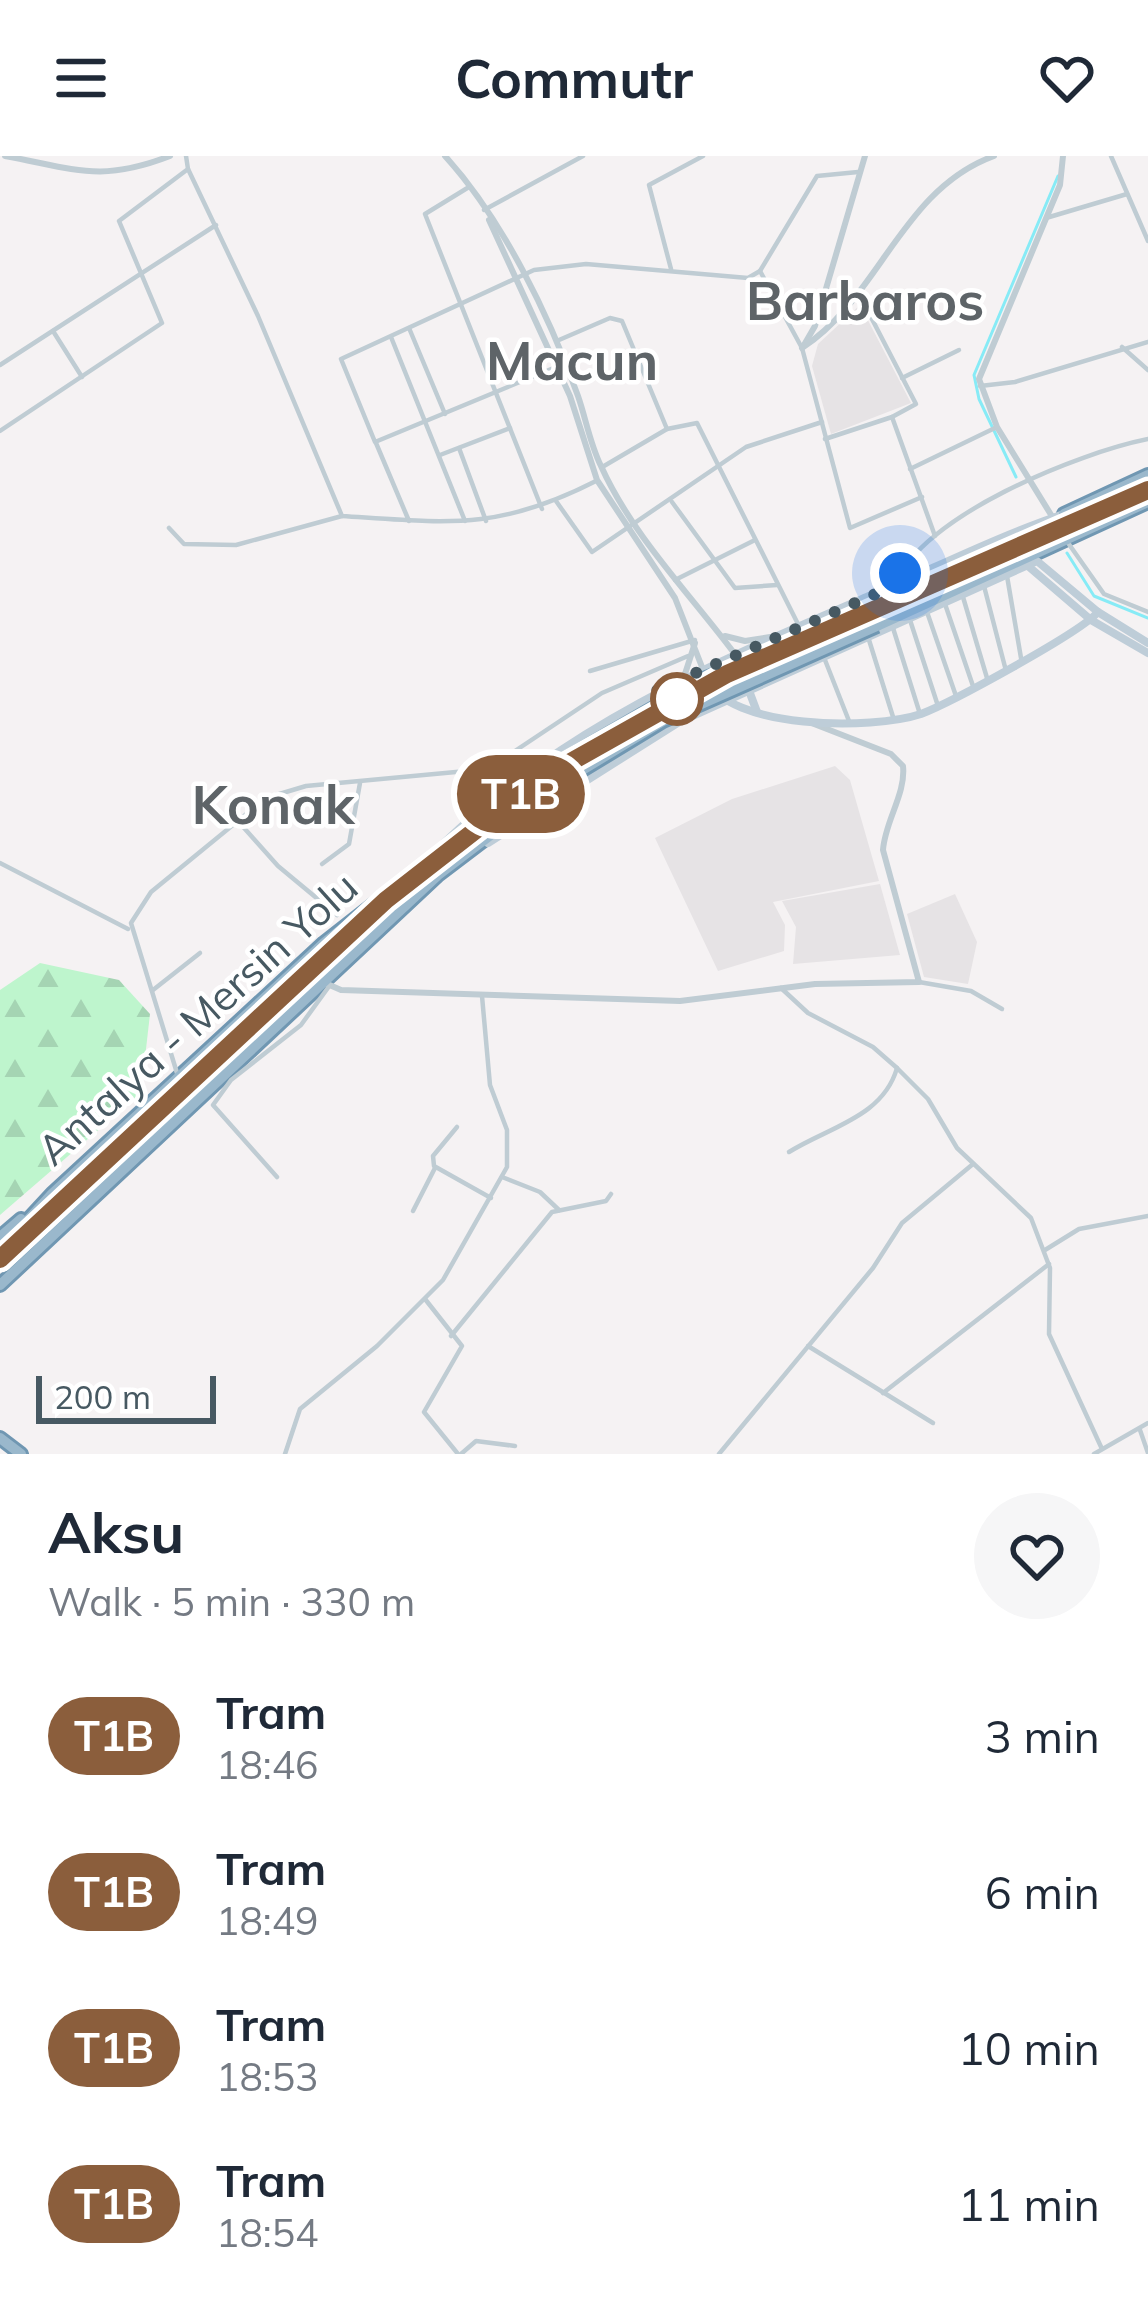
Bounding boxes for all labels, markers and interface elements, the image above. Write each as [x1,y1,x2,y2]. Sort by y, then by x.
text: Commutr [455,44,693,112]
icon: menu [48,45,114,111]
icon: heart [1034,45,1100,111]
district label: Barbaros [746,266,984,334]
district label: Macun [486,326,658,394]
your location [870,543,930,603]
unlabelled marker [652,674,702,724]
line badge: T1B [452,755,590,833]
text: T1B [481,767,561,820]
district label: Konak [191,770,356,838]
street label: Antalya - Mersin Yolu [26,860,368,1176]
scale bar [36,1370,216,1423]
text: 200 m [54,1376,151,1417]
button: heart [974,1493,1100,1619]
text: Aksu [48,1496,184,1567]
text: Walk · 5 min · 330 m [48,1577,415,1626]
text: Tram [216,1684,326,1740]
text: 3 min [985,1708,1100,1764]
text: T1B [74,1709,154,1762]
text: 18:46 [216,1740,319,1789]
text: Tram [216,1840,326,1896]
text: 6 min [985,1864,1100,1920]
text: T1B [74,1865,154,1918]
text: 18:49 [216,1896,319,1945]
text: Tram [216,1996,326,2052]
text: 10 min [958,2020,1100,2076]
text: T1B [74,2021,154,2074]
text: 18:53 [216,2052,319,2101]
text: Tram [216,2152,326,2208]
text: 11 min [958,2176,1100,2232]
text: T1B [74,2177,154,2230]
text: 18:54 [216,2208,319,2257]

